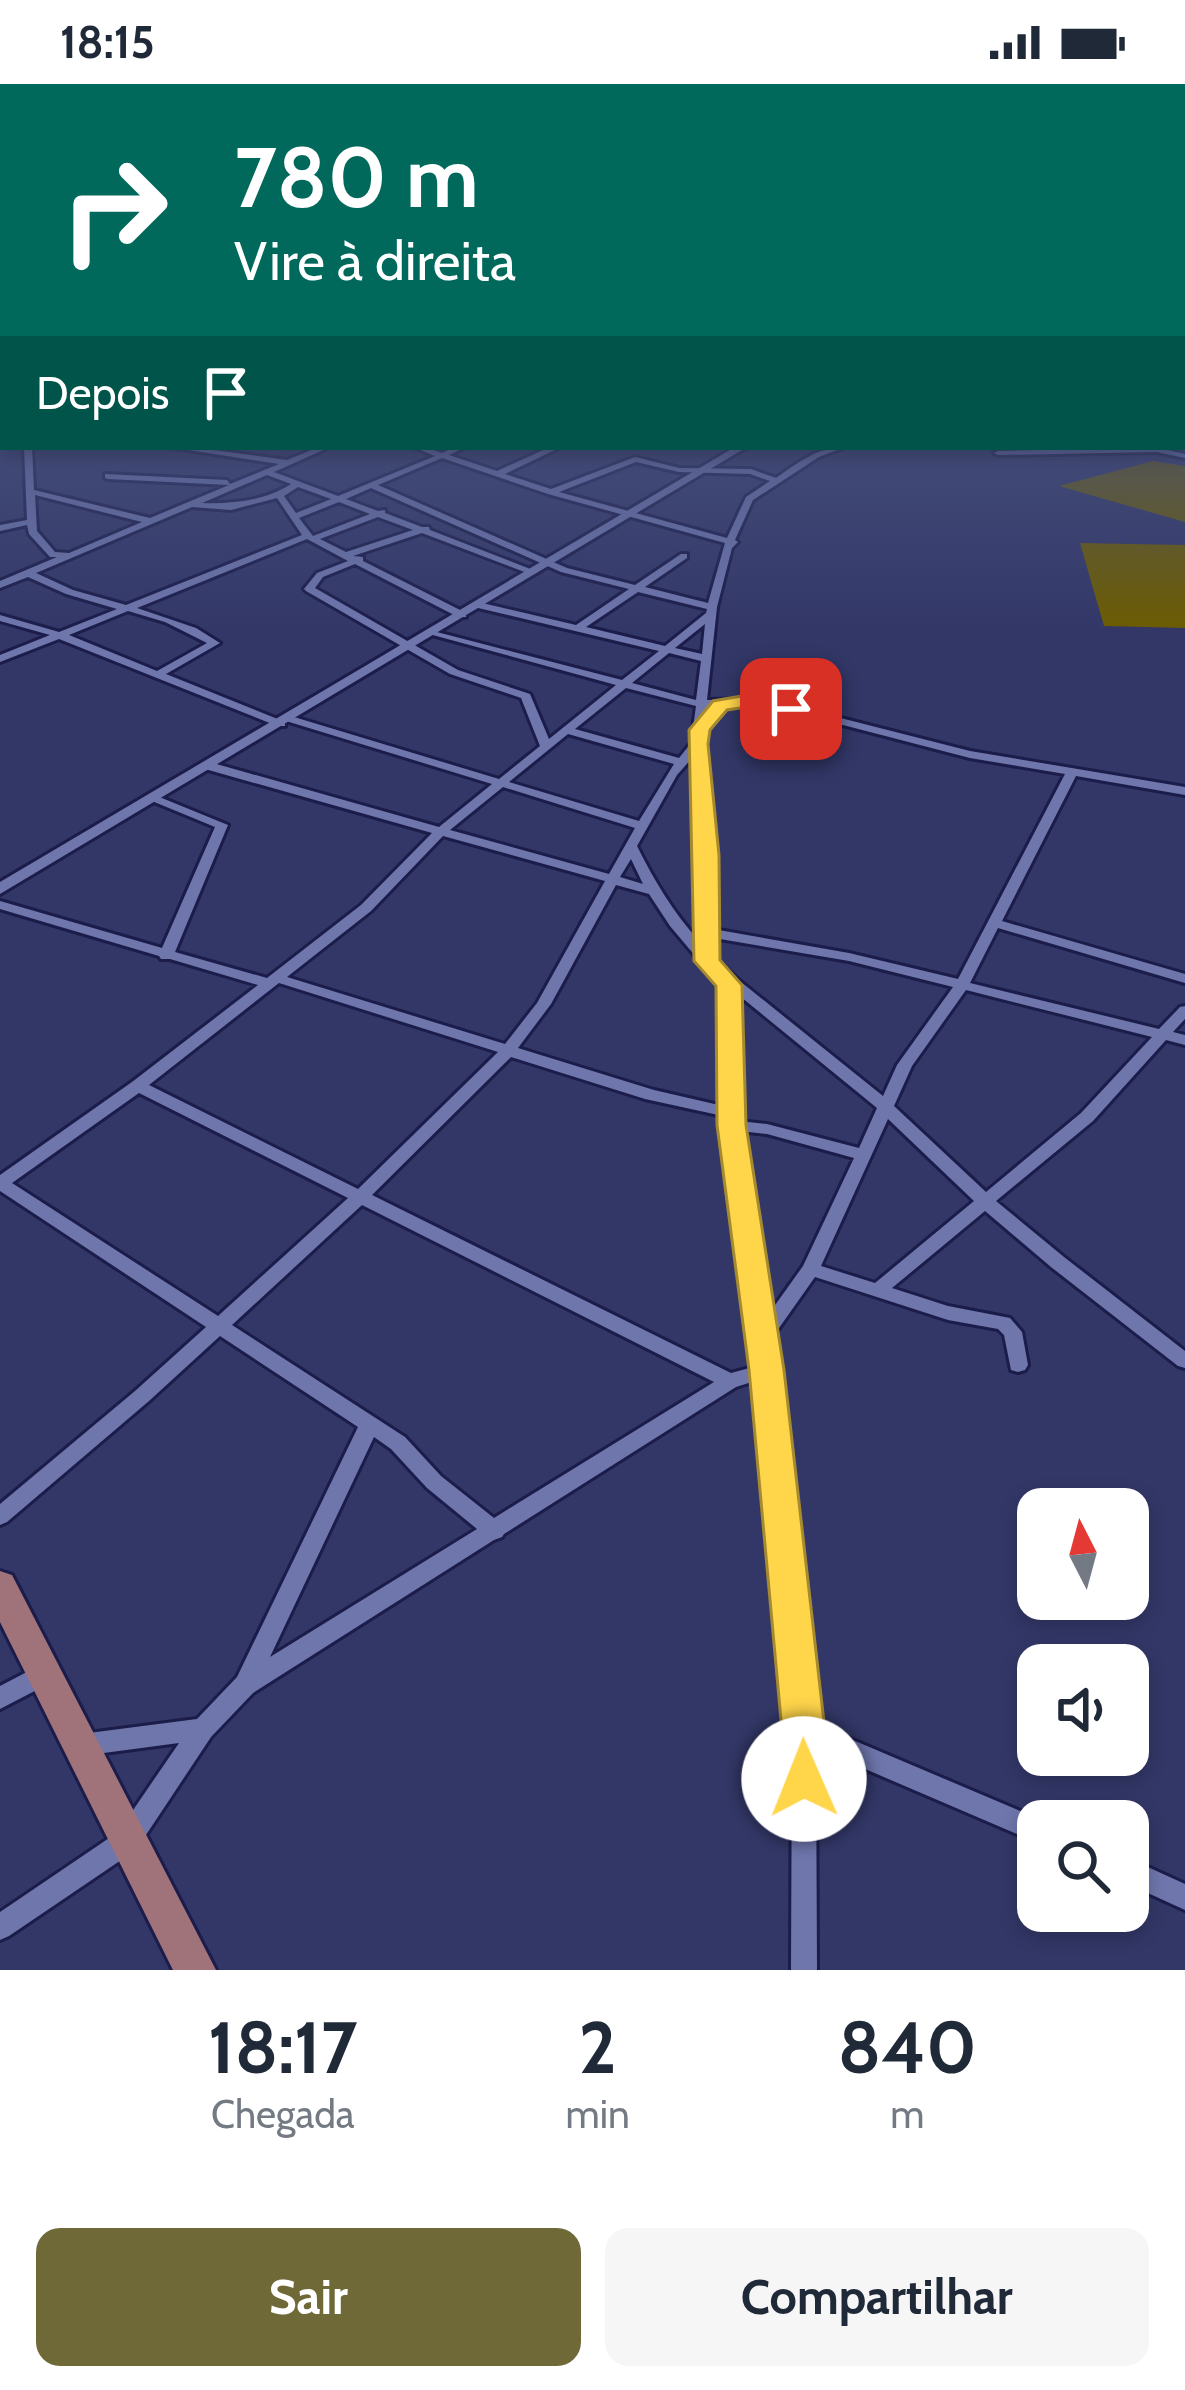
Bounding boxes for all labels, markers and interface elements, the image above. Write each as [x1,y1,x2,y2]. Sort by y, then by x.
text: 18:15 [60,15,155,69]
text: 780 m [234,126,479,228]
icon: right [36,132,192,288]
text: Vire à direita [234,228,516,294]
icon: arrive [193,360,259,426]
text: Depois [36,366,169,420]
pin [740,658,842,760]
icon: arrive [758,676,824,742]
north arrow [1017,1488,1149,1620]
map controls [1017,1488,1149,1932]
button: sound [1017,1644,1149,1776]
position arrow [741,1716,867,1842]
button: search [1017,1800,1149,1932]
text: 18:17 [208,2004,357,2091]
text: 2 [579,2004,617,2091]
text: 840 [838,2004,977,2091]
text: Chegada [211,2090,355,2138]
text: min [565,2090,630,2138]
text: m [890,2090,924,2138]
button: Sair [36,2228,581,2366]
button: Compartilhar [605,2228,1149,2366]

